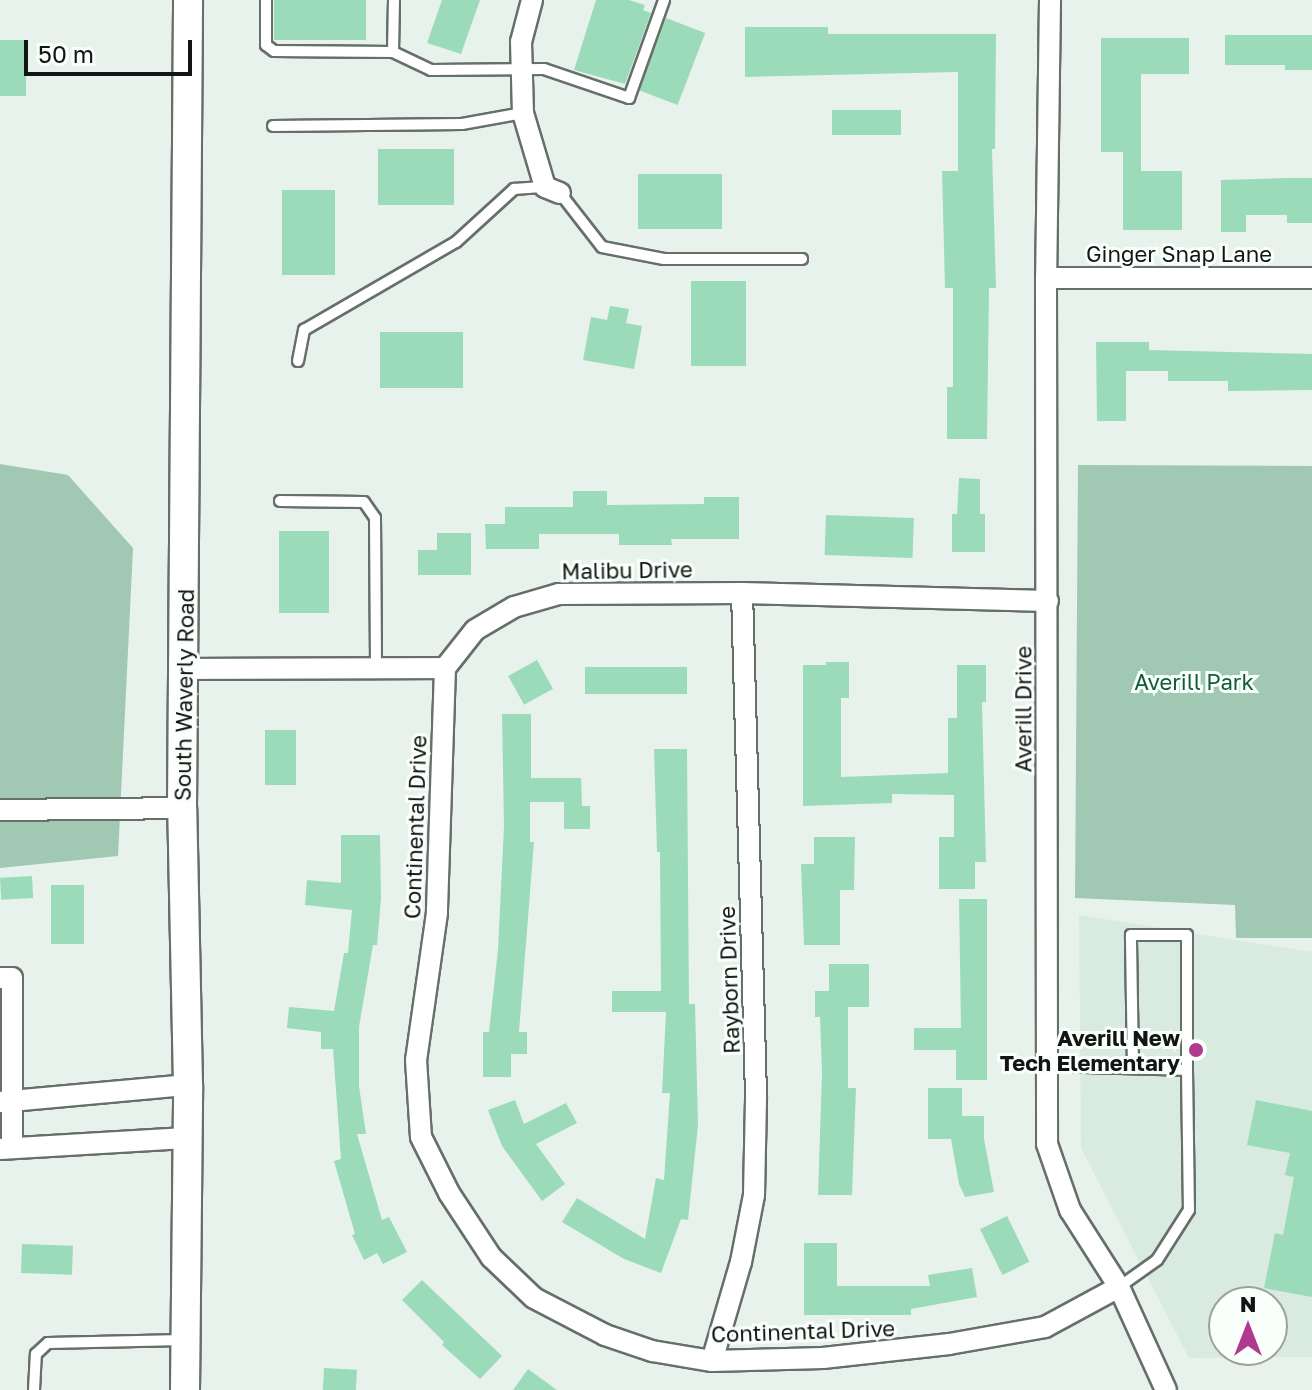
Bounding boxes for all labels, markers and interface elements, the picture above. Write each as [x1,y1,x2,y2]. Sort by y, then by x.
scale bar [28,24,196,74]
text: 50 m [38,39,94,68]
street label: Ginger Snap Lane [1086,241,1272,267]
street label: Malibu Drive [561,556,693,584]
street label: South Waverly Road [169,589,199,801]
street label: Averill Drive [1010,646,1036,772]
park label: Averill Park [1134,669,1254,695]
street label: Continental Drive [399,735,431,919]
street label: Rayborn Drive [713,906,745,1054]
place label: Averill New Tech Elementary [1000,1024,1180,1076]
marker: Averill New Tech Elementary [1187,1041,1205,1059]
north arrow [1208,1286,1288,1366]
text: N [1240,1290,1256,1317]
street label: Continental Drive [711,1315,895,1347]

